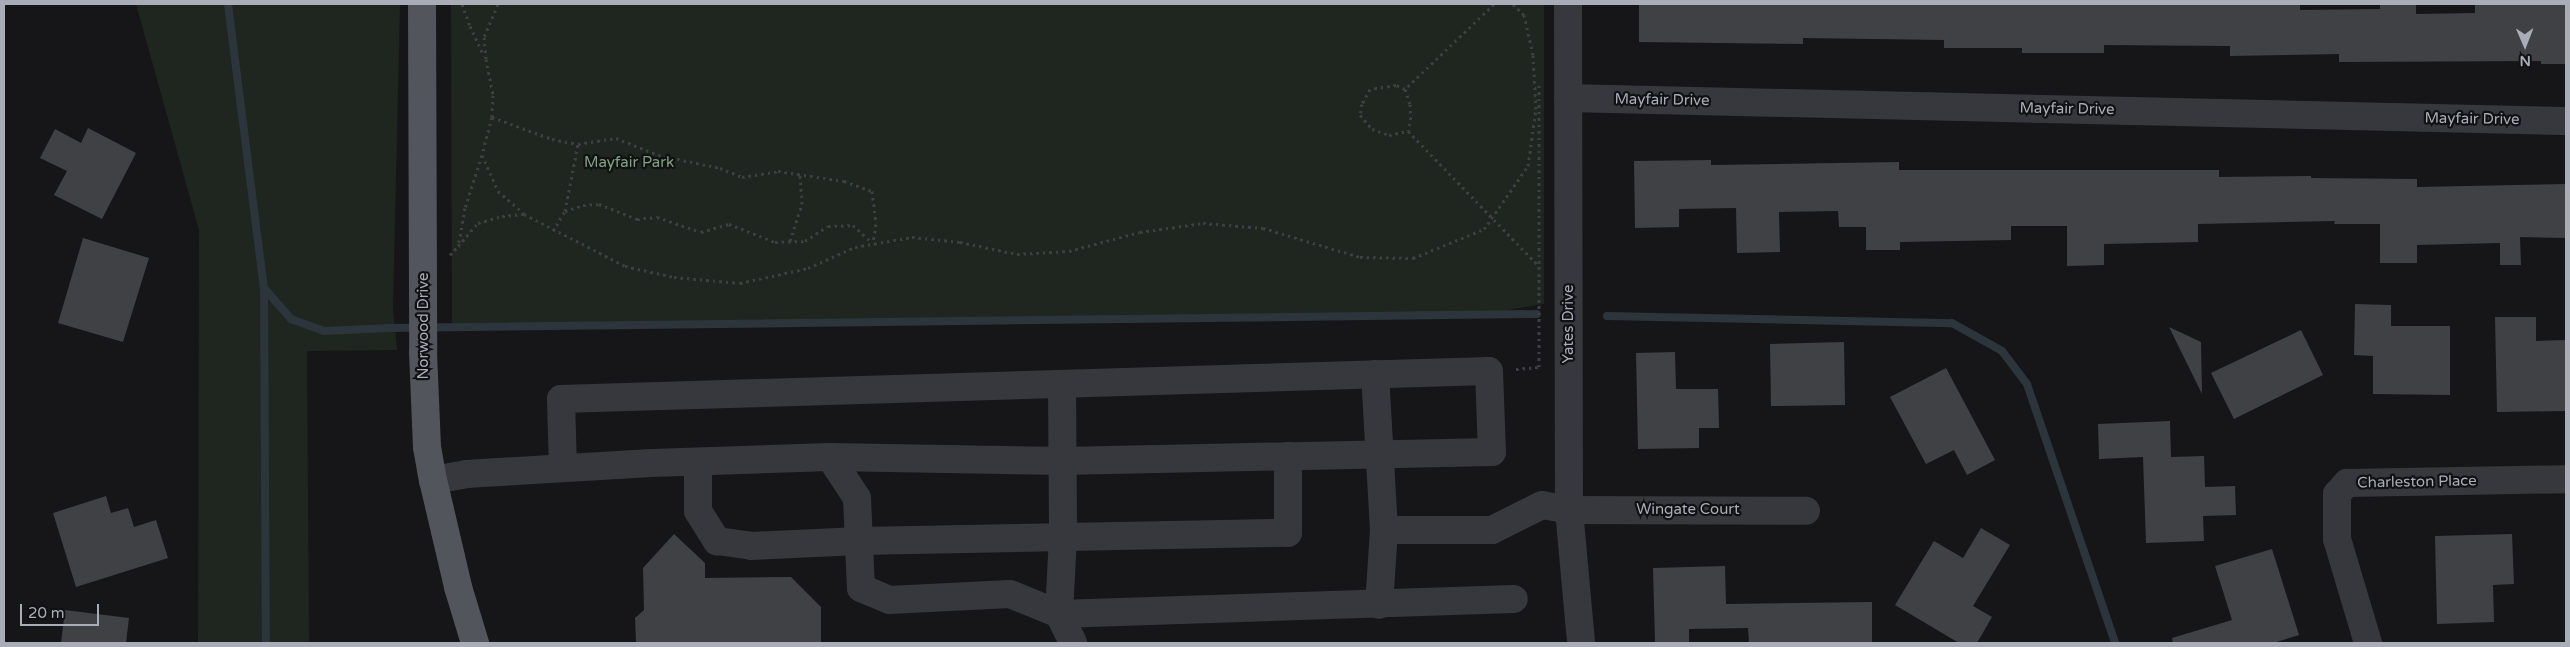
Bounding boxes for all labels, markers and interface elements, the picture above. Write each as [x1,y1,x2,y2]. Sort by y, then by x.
north arrow [2500,20,2550,70]
text: N [2519,52,2531,69]
street label: Mayfair Drive [1614,90,1710,110]
street label: Mayfair Drive [2019,99,2115,119]
street label: Mayfair Drive [2424,109,2520,129]
park label: Mayfair Park [584,154,674,172]
street label: Norwood Drive [415,272,433,380]
street label: Yates Drive [1560,285,1578,363]
street label: Charleston Place [2357,472,2477,492]
street label: Wingate Court [1636,501,1740,519]
scale bar [22,594,101,626]
text: 20 m [28,604,65,622]

